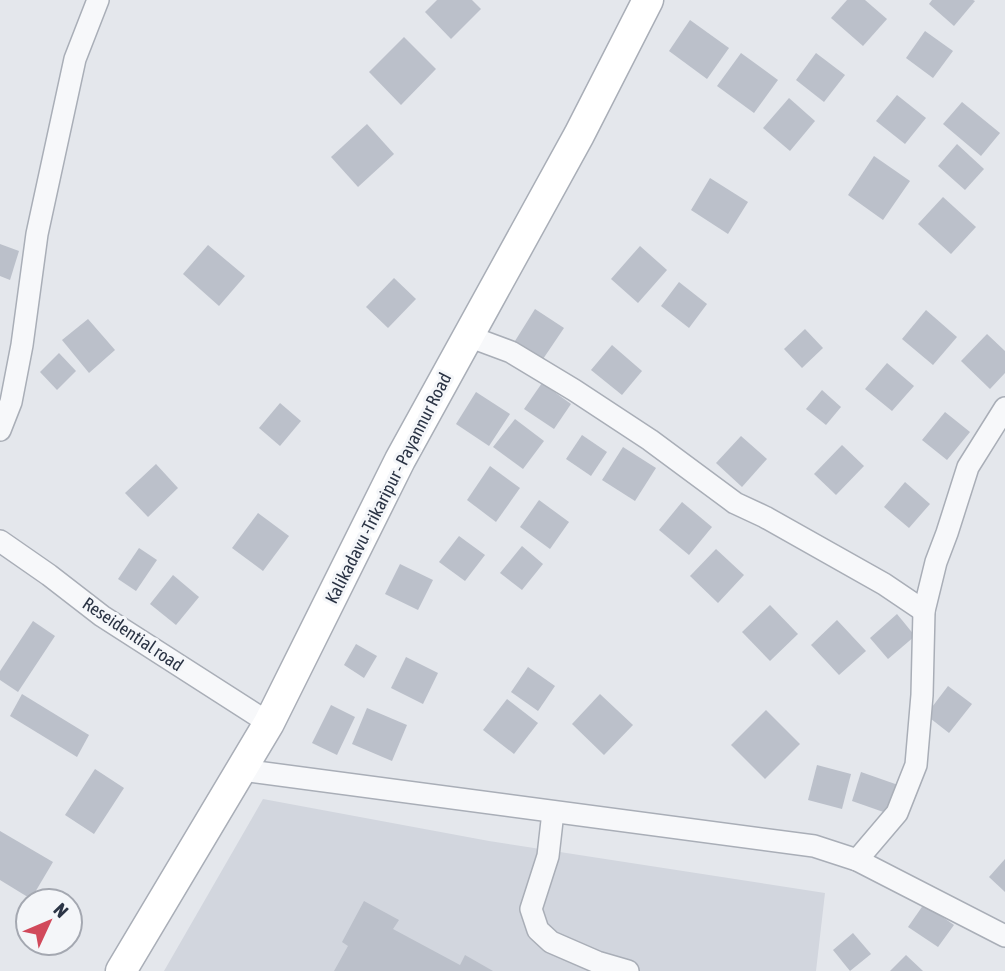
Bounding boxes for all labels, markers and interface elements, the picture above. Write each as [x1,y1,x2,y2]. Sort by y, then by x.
street label: Kalikadavu -Trikaripur - Payannur Road [321,369,455,607]
street label: Reseidential road [79,593,187,675]
north arrow [14,887,84,957]
text: N [49,899,73,922]

